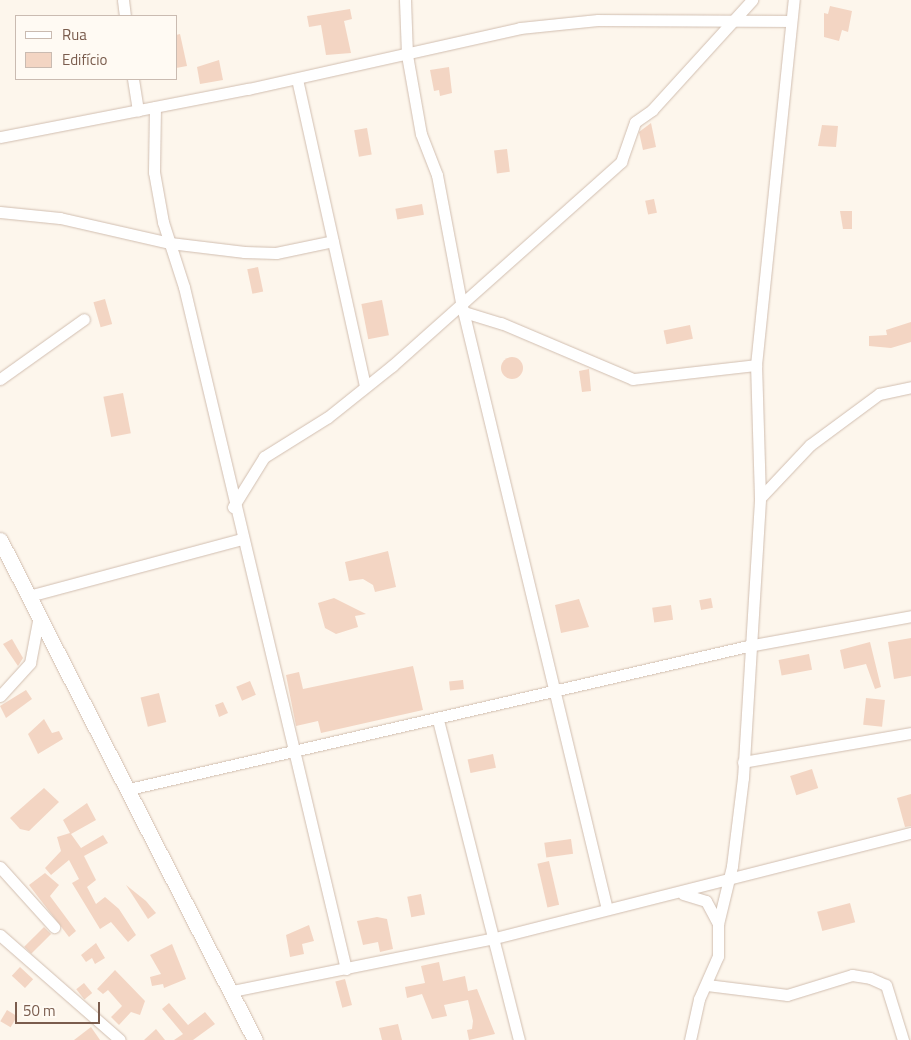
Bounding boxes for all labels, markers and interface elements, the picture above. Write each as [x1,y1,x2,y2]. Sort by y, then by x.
legend [15,15,178,80]
text: Rua [62,23,87,46]
text: Edifício [62,48,107,71]
scale bar [18,992,102,1024]
text: 50 m [23,999,56,1022]

